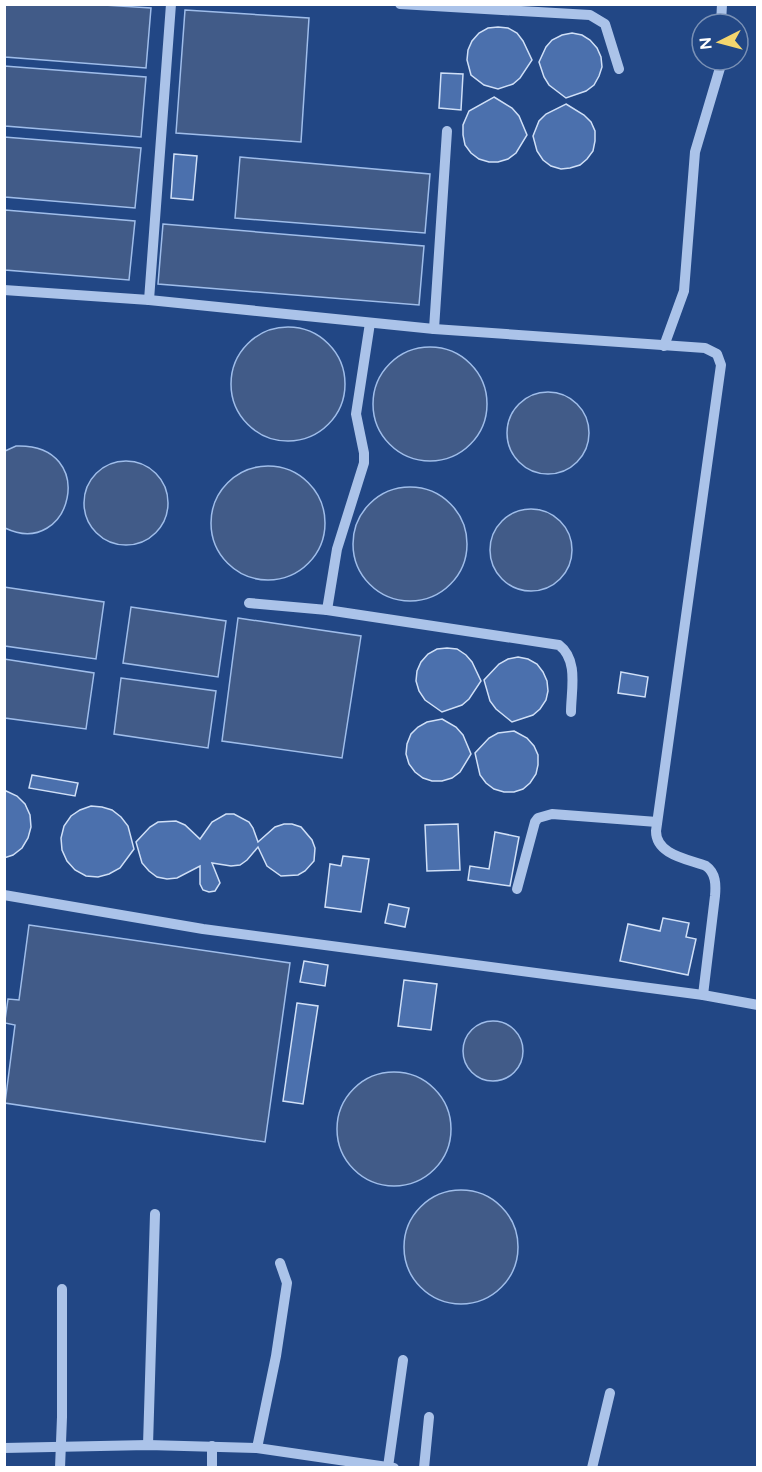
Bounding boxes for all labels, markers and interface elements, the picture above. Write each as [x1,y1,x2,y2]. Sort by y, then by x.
north arrow [690,12,750,72]
text: N [695,36,716,51]

